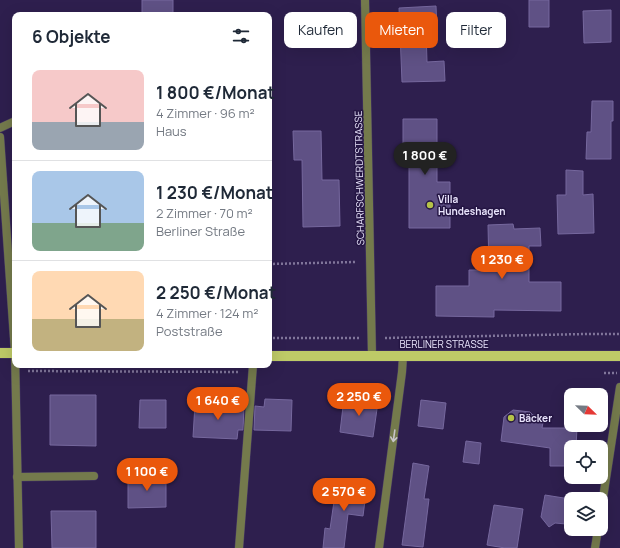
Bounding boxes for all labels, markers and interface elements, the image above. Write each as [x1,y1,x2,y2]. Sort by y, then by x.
chip: Kaufen [284,12,357,48]
chip: Mieten [365,12,438,48]
chip: Filter [446,12,506,48]
text: 6 Objekte [32,25,111,48]
icon: filters [230,25,252,47]
text: 1 800 €/Monat [156,81,275,104]
icon: home [64,86,112,134]
text: 4 Zimmer · 96 m² [156,104,255,122]
street label: SCHARFSCHWERDTSTRASSE [351,110,367,245]
text: Haus [156,122,187,140]
pin: 1 800 € [388,142,462,176]
text: 1 800 € [403,146,447,164]
text: 1 230 €/Monat [156,181,273,204]
icon: home [64,187,112,235]
place label: Villa Hundeshagen [438,192,506,218]
marker: Villa Hundeshagen [425,200,435,210]
text: 2 Zimmer · 70 m² [156,204,253,222]
text: Berliner Straße [156,222,245,240]
pin: 1 230 € [465,246,539,280]
text: 1 230 € [480,250,524,268]
text: 2 250 €/Monat [156,281,276,304]
icon: home [64,287,112,335]
text: 4 Zimmer · 124 m² [156,304,258,322]
text: Poststraße [156,322,223,340]
street label: BERLINER STRASSE [399,337,489,351]
pin: 2 250 € [322,383,396,417]
pin: 1 640 € [181,387,255,421]
text: 2 250 € [336,387,382,405]
north arrow [564,388,608,432]
map controls [564,388,608,536]
text: 1 640 € [196,391,240,409]
place label: Bäcker [519,411,552,425]
marker: Bäcker [506,413,516,423]
one-way arrow [390,429,398,442]
button: locate [564,440,608,484]
pin: 1 100 € [110,458,184,492]
text: 1 100 € [126,462,168,480]
pin: 2 570 € [307,478,381,512]
text: 2 570 € [322,482,366,500]
button: layers [564,492,608,536]

